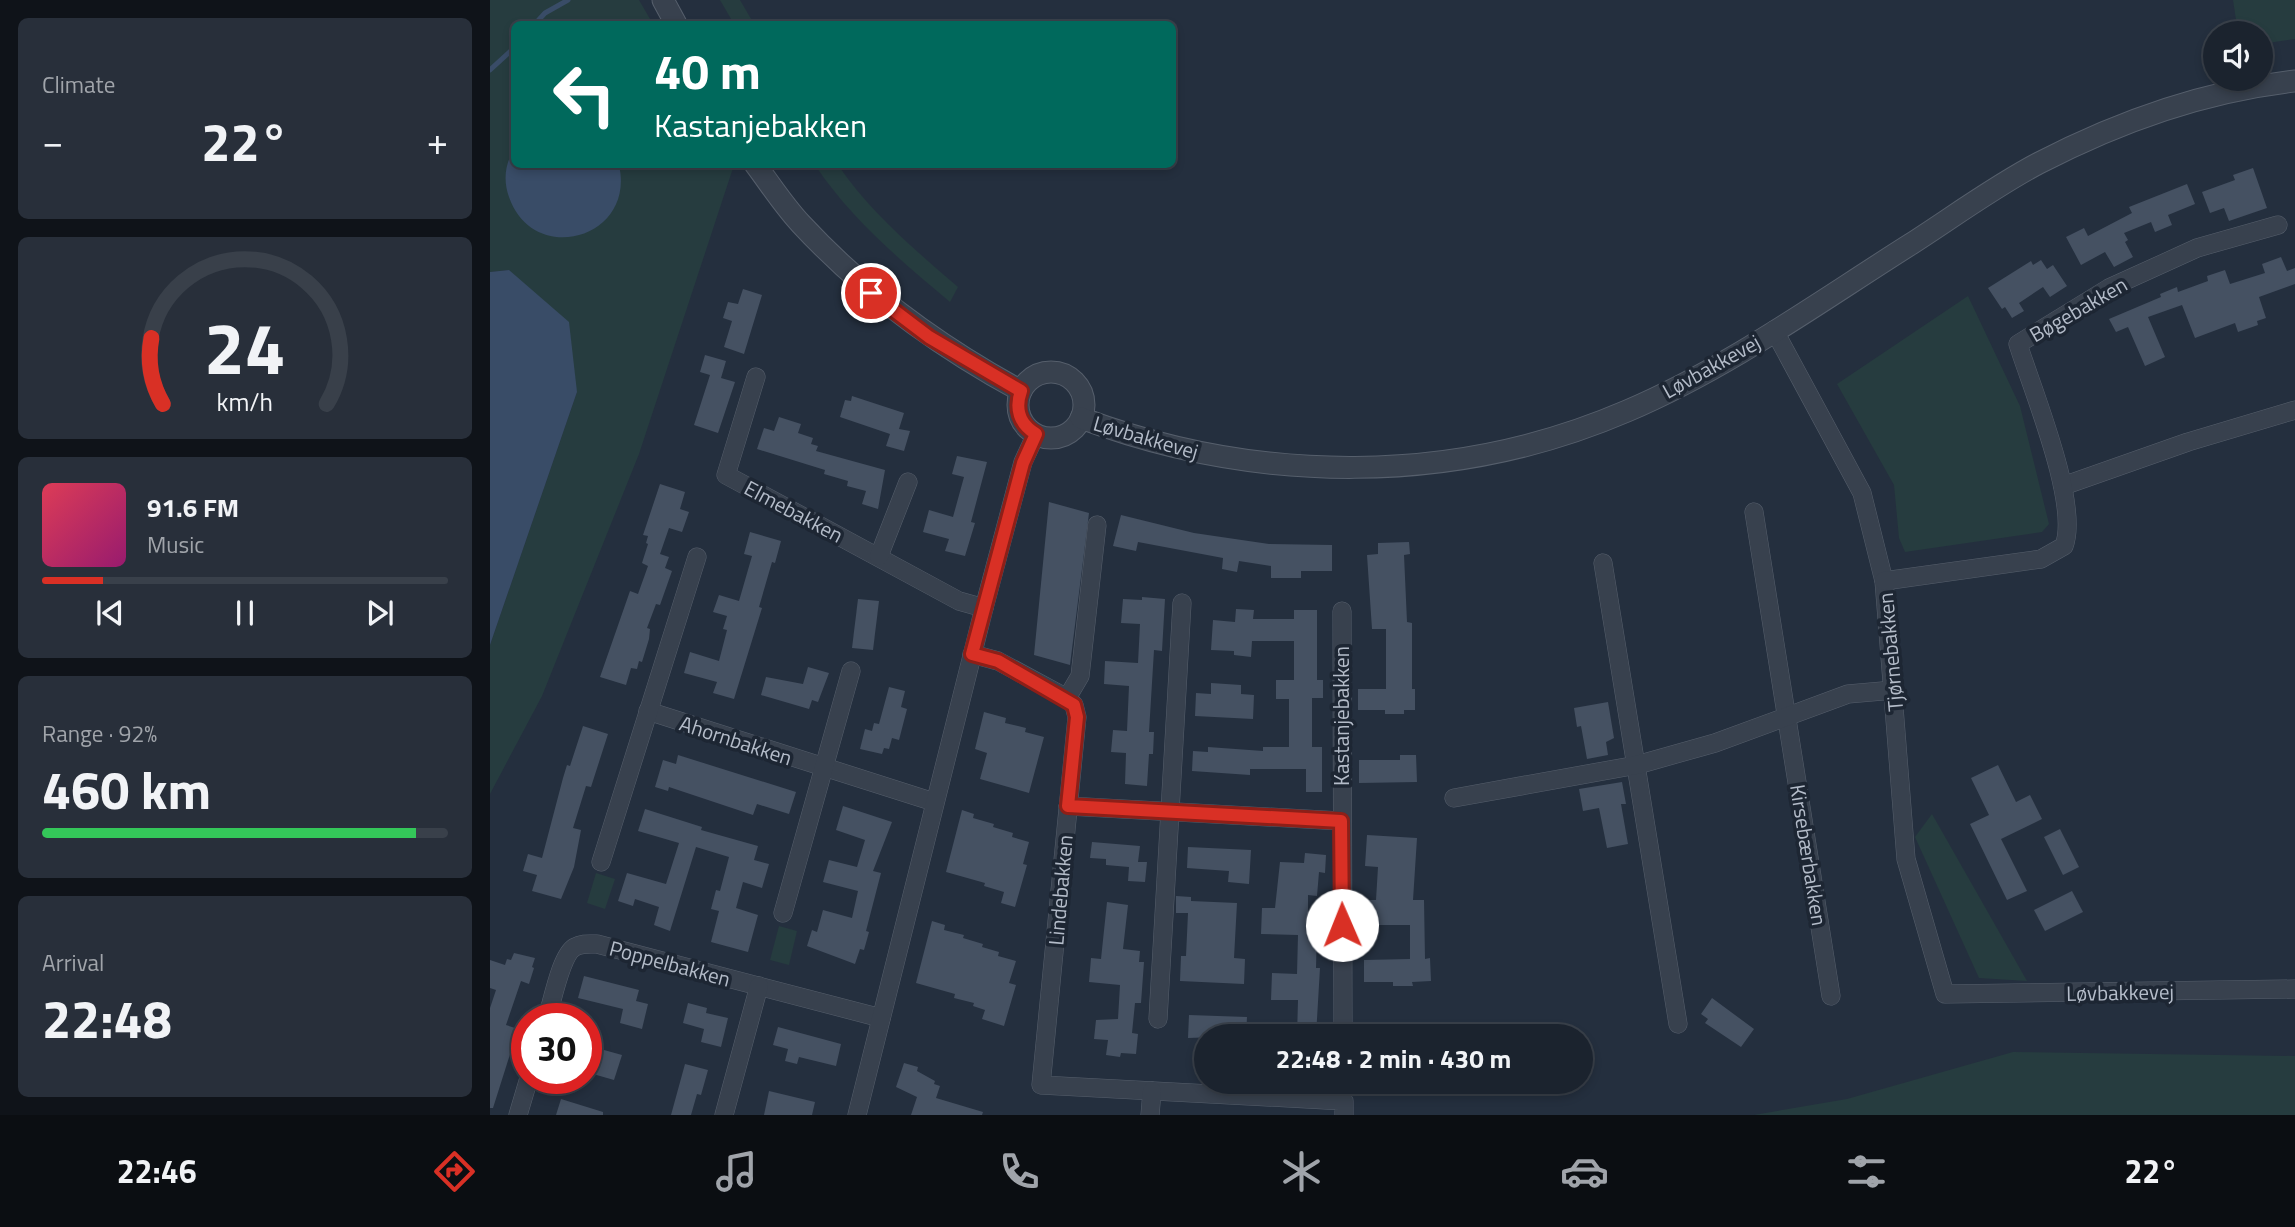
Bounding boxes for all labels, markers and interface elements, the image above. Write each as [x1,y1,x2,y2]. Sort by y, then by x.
map controls [2203,21,2273,91]
button: sound [2203,21,2273,91]
text: 40 m [654,33,761,108]
icon: left [539,49,630,140]
text: Climate [42,67,115,102]
text: Kastanjebakken [654,101,867,149]
text: 22° [201,102,289,181]
text: − [42,112,63,170]
text: + [427,112,448,170]
pin [841,263,901,323]
street label: Bøgebakken [2023,268,2133,350]
icon: arrive [852,274,890,312]
text: 24 [204,293,286,403]
street label: Løvbakkevej [1656,326,1766,406]
text: km/h [217,383,273,421]
street label: Løvbakkevej [1090,407,1202,467]
street label: Elmebakken [739,472,849,550]
text: 91.6 FM [147,488,239,527]
text: Music [147,527,204,562]
street label: Tjørnebakken [1869,591,1911,713]
icon: previous [91,594,129,632]
icon: pause [226,594,264,632]
icon: next [361,594,399,632]
street label: Kastanjebakken [1325,646,1357,786]
street label: Ahornbakken [676,707,796,773]
text: Range · 92% [42,716,157,751]
text: 460 km [42,750,211,829]
street label: Kirsebærbakken [1782,782,1836,928]
street label: Lindebakken [1039,833,1081,947]
position arrow [1305,888,1379,962]
street label: Poppelbakken [606,931,734,995]
text: Arrival [42,945,104,980]
street label: Løvbakkevej [2066,975,2174,1009]
text: 22:48 [42,979,172,1058]
speed limit sign: 30 [511,1003,602,1094]
text: 22:48 · 2 min · 430 m [1276,1039,1511,1078]
text: 22:46 [117,1147,197,1195]
icon: directions [430,1147,479,1196]
icon: music [712,1147,761,1196]
icon: phone [995,1147,1044,1196]
icon: climate [1277,1147,1326,1196]
icon: car [1560,1147,1609,1196]
icon: filters [1842,1147,1891,1196]
text: 22° [2124,1147,2178,1195]

